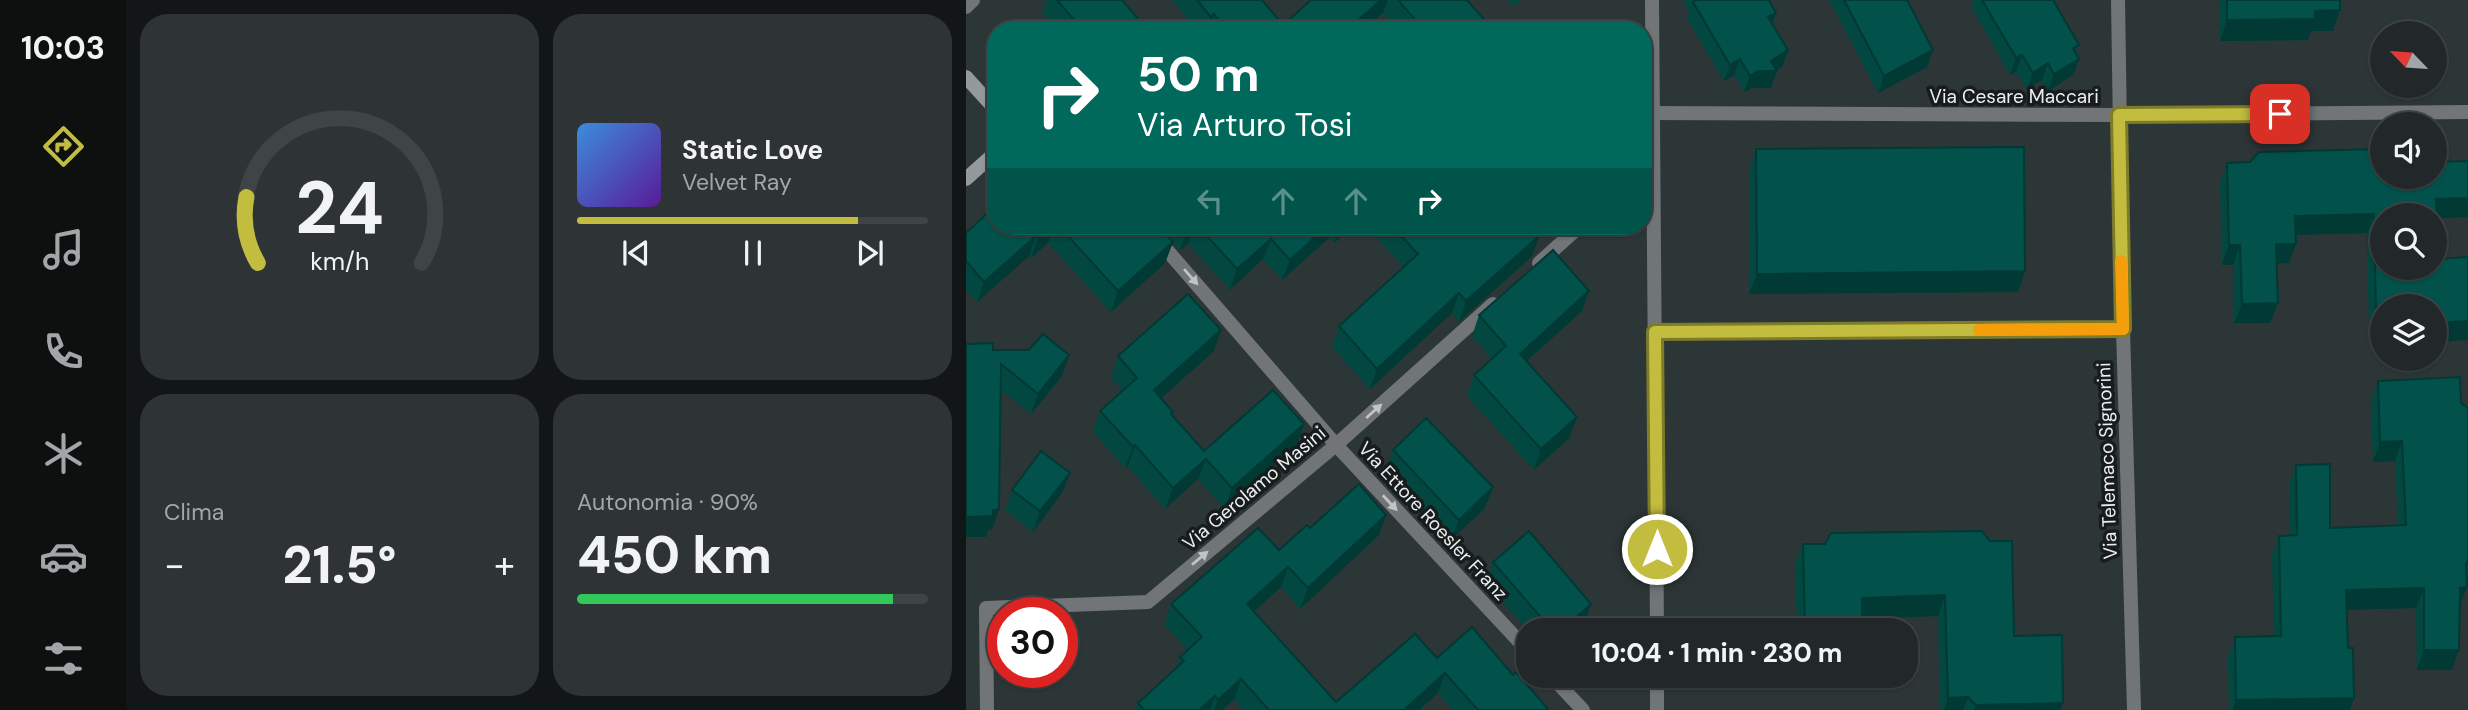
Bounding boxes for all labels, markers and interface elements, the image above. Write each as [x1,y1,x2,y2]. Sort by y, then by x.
north arrow [2370,21,2446,98]
map controls [2370,21,2447,371]
text: 10:03 [21,27,105,69]
text: 50 m [1137,42,1260,106]
icon: right [1022,49,1113,140]
street label: Via Cesare Maccari [1929,84,2099,109]
pin [2250,84,2310,144]
icon: arrive [2261,95,2299,133]
text: Via Arturo Tosi [1137,104,1353,146]
button: sound [2370,112,2447,189]
icon: directions [39,122,88,171]
text: Static Love [682,133,823,167]
text: 24 [295,162,384,257]
text: Velvet Ray [682,167,792,197]
icon: left [1191,182,1229,220]
icon: ahead [1264,182,1302,220]
icon: ahead [1337,182,1375,220]
icon: right [1410,182,1448,220]
button: search [2370,203,2447,280]
icon: music [39,225,88,274]
icon: previous [617,234,655,272]
icon: pause [734,234,772,272]
icon: next [851,234,889,272]
text: km/h [310,245,369,278]
one-way arrow [1183,269,1198,286]
button: layers [2370,294,2447,371]
icon: phone [39,327,88,376]
street label: Via Telemaco Signorini [2091,362,2123,560]
one-way arrow [1365,403,1383,419]
street label: Via Gerolamo Masini [1177,421,1331,555]
icon: climate [39,429,88,478]
street label: Via Ettore Roesler Franz [1353,436,1513,606]
text: Autonomia · 90% [577,487,758,517]
one-way arrow [1382,494,1398,512]
text: Clima [164,497,224,527]
position arrow [1620,512,1694,586]
text: 450 km [577,521,772,589]
text: 21.5° [282,531,397,599]
icon: car [39,532,88,581]
text: − [164,540,185,590]
text: + [494,540,515,590]
one-way arrow [1192,551,1209,566]
speed limit sign: 30 [987,597,1078,688]
icon: filters [39,634,88,683]
text: 10:04 · 1 min · 230 m [1592,636,1842,670]

